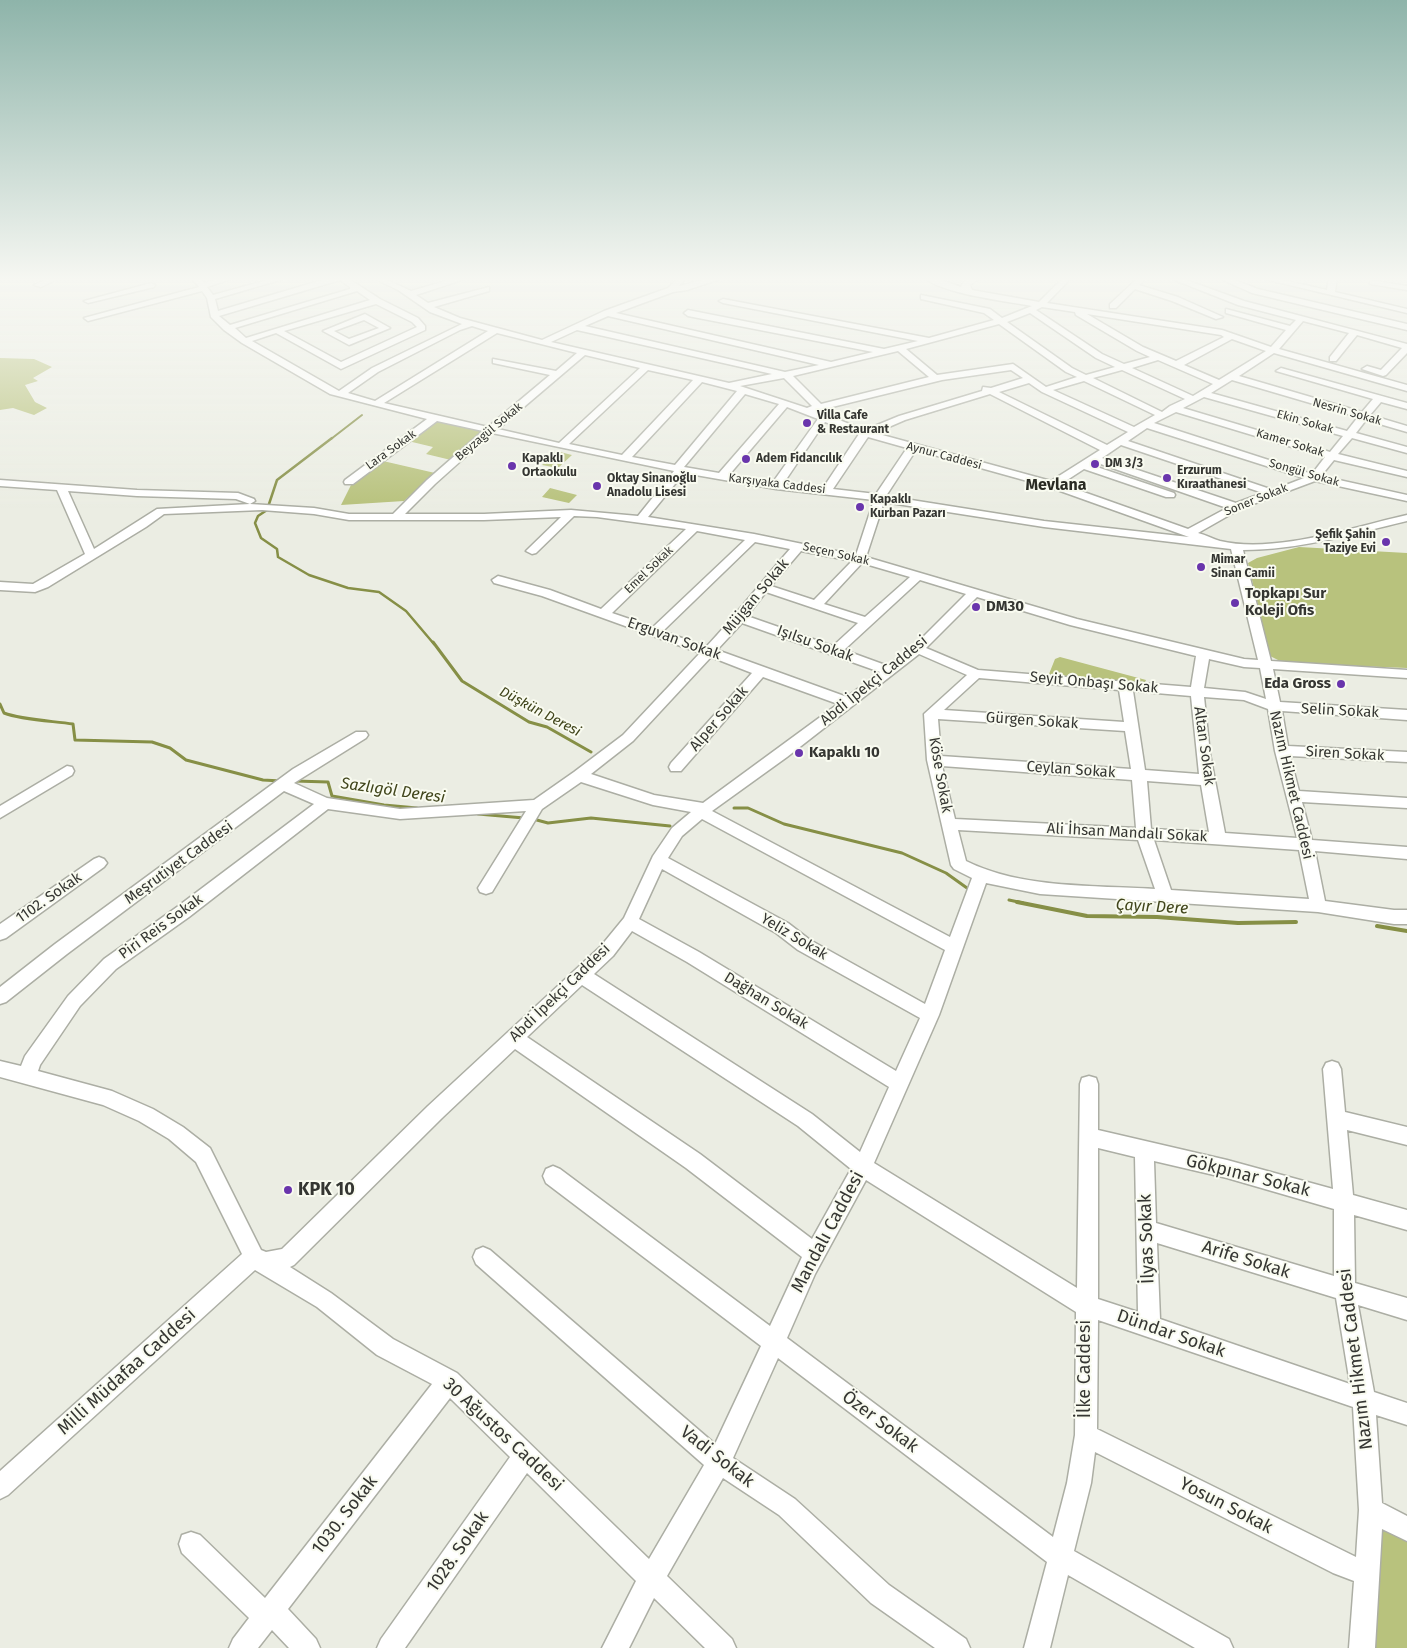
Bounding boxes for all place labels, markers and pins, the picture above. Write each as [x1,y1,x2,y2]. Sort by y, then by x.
place label: Villa Cafe & Restaurant [817,409,889,437]
marker: Villa Cafe & Restaurant [801,417,813,429]
place label: Kapaklı Ortaokulu [522,452,577,480]
place label: Adem Fidancılık [756,452,842,466]
marker: Adem Fidancılık [740,453,752,465]
place label: DM 3/3 [1105,457,1143,471]
marker: DM 3/3 [1089,458,1101,470]
marker: Kapaklı Ortaokulu [506,460,518,472]
place label: Erzurum Kıraathanesi [1177,464,1246,492]
place label: Oktay Sinanoğlu Anadolu Lisesi [607,472,697,500]
marker: Erzurum Kıraathanesi [1161,472,1173,484]
marker: Oktay Sinanoğlu Anadolu Lisesi [591,480,603,492]
place label: Kapaklı Kurban Pazarı [870,493,946,521]
marker: Kapaklı Kurban Pazarı [854,501,866,513]
place label: Şefik Şahin Taziye Evi [1315,528,1376,556]
marker: Şefik Şahin Taziye Evi [1380,536,1392,548]
place label: Mimar Sinan Camii [1211,553,1275,581]
marker: Mimar Sinan Camii [1195,561,1207,573]
place label: Topkapı Sur Koleji Ofis [1245,585,1326,620]
marker: Topkapı Sur Koleji Ofis [1229,597,1241,609]
place label: DM30 [986,598,1024,616]
marker: DM30 [970,601,982,613]
place label: Eda Gross [1264,675,1331,693]
marker: Eda Gross [1335,678,1347,690]
place label: Kapaklı 10 [809,744,880,762]
marker: Kapaklı 10 [793,747,805,759]
place label: KPK 10 [298,1179,355,1201]
marker: KPK 10 [282,1184,294,1196]

